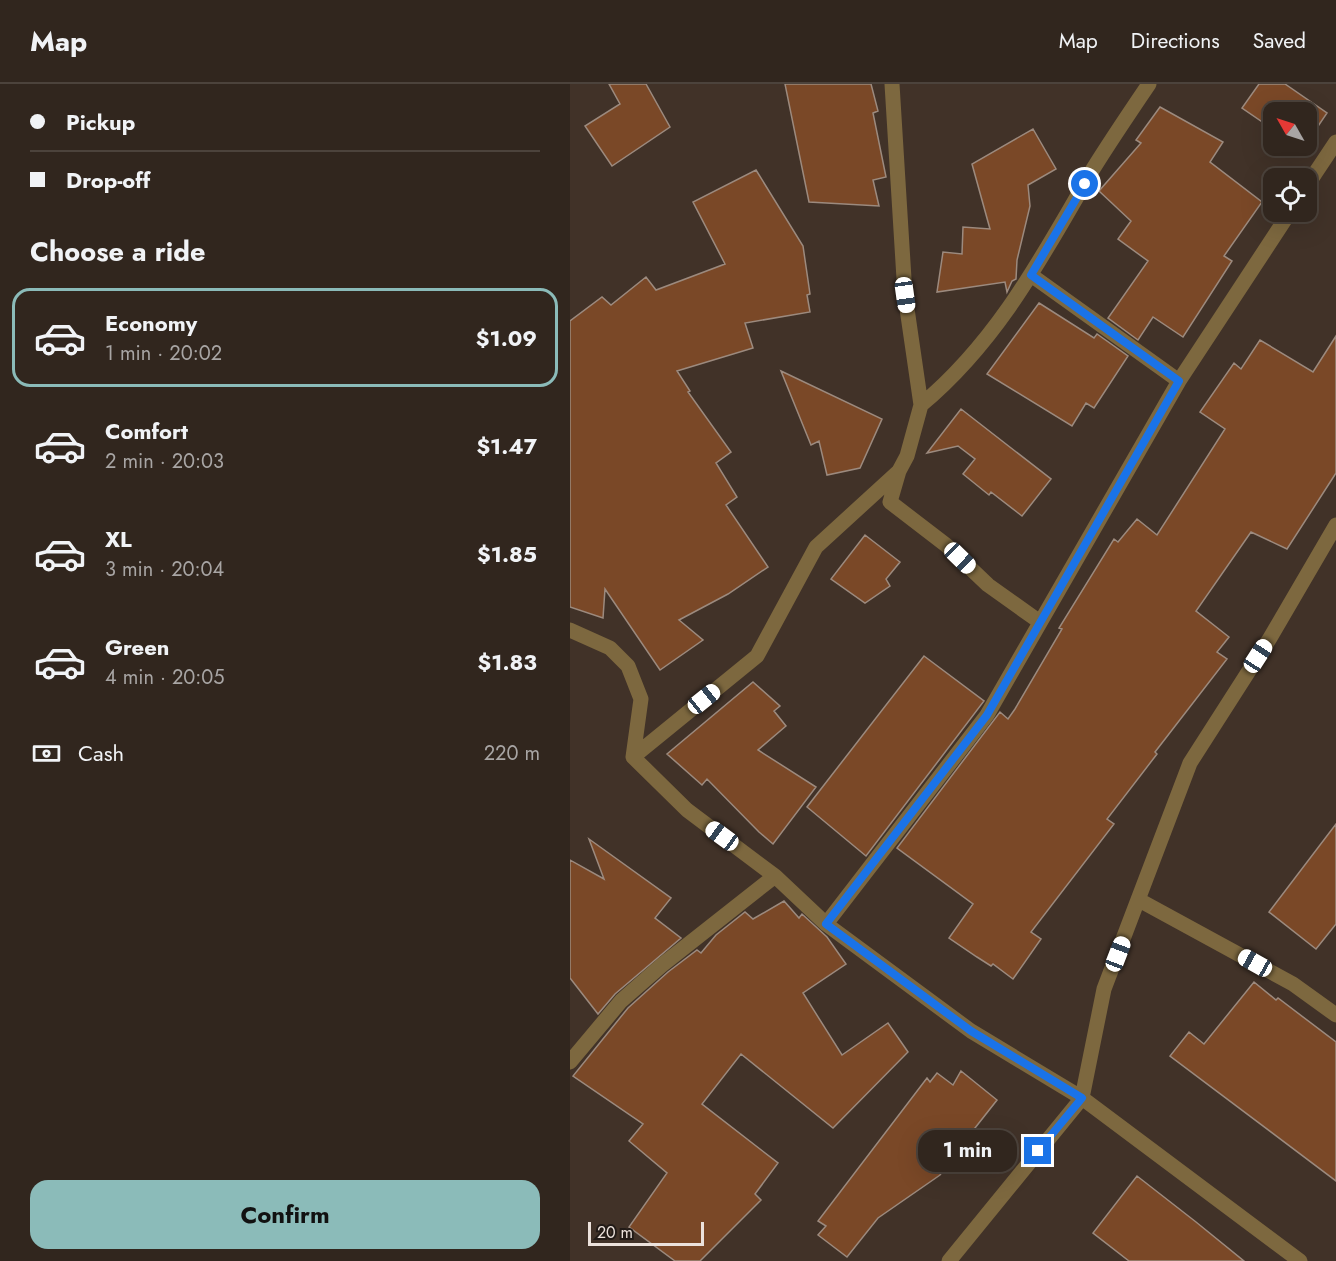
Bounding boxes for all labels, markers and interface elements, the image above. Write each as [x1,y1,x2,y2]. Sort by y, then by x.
text: Map [30,21,87,62]
text: Map [1059,26,1098,56]
text: Directions [1131,26,1220,56]
text: Saved [1253,26,1306,56]
north arrow [1263,102,1317,156]
map controls [1263,102,1317,222]
text: Pickup [66,106,135,138]
text: Drop-off [66,164,150,196]
button: locate [1263,168,1317,222]
route start [1071,170,1098,197]
text: Choose a ride [30,232,205,271]
car [894,276,916,314]
text: Economy [105,307,197,339]
icon: car [33,311,87,365]
text: $1.09 [476,322,537,354]
text: 1 min · 20:02 [105,339,222,368]
text: Comfort [105,415,188,447]
icon: car [33,419,87,473]
text: $1.47 [476,430,537,462]
text: 2 min · 20:03 [105,447,224,476]
text: XL [105,523,132,555]
icon: car [33,527,87,581]
text: $1.85 [477,538,537,570]
car [941,539,979,577]
text: 3 min · 20:04 [105,555,224,584]
text: Green [105,631,169,663]
icon: car [33,635,87,689]
car [1241,636,1275,676]
text: $1.83 [478,646,537,678]
text: 4 min · 20:05 [105,663,225,692]
car [684,681,724,717]
icon: cash [30,737,63,770]
text: Cash [78,737,124,769]
text: 220 m [484,739,540,768]
car [702,818,742,854]
car [1103,934,1133,974]
car [1235,946,1275,980]
callout: 1 min [918,1130,1017,1172]
text: 1 min [943,1136,992,1165]
route end [1024,1137,1051,1164]
button: Confirm [30,1180,540,1249]
scale bar [588,1219,704,1246]
text: 20 m [597,1221,633,1244]

